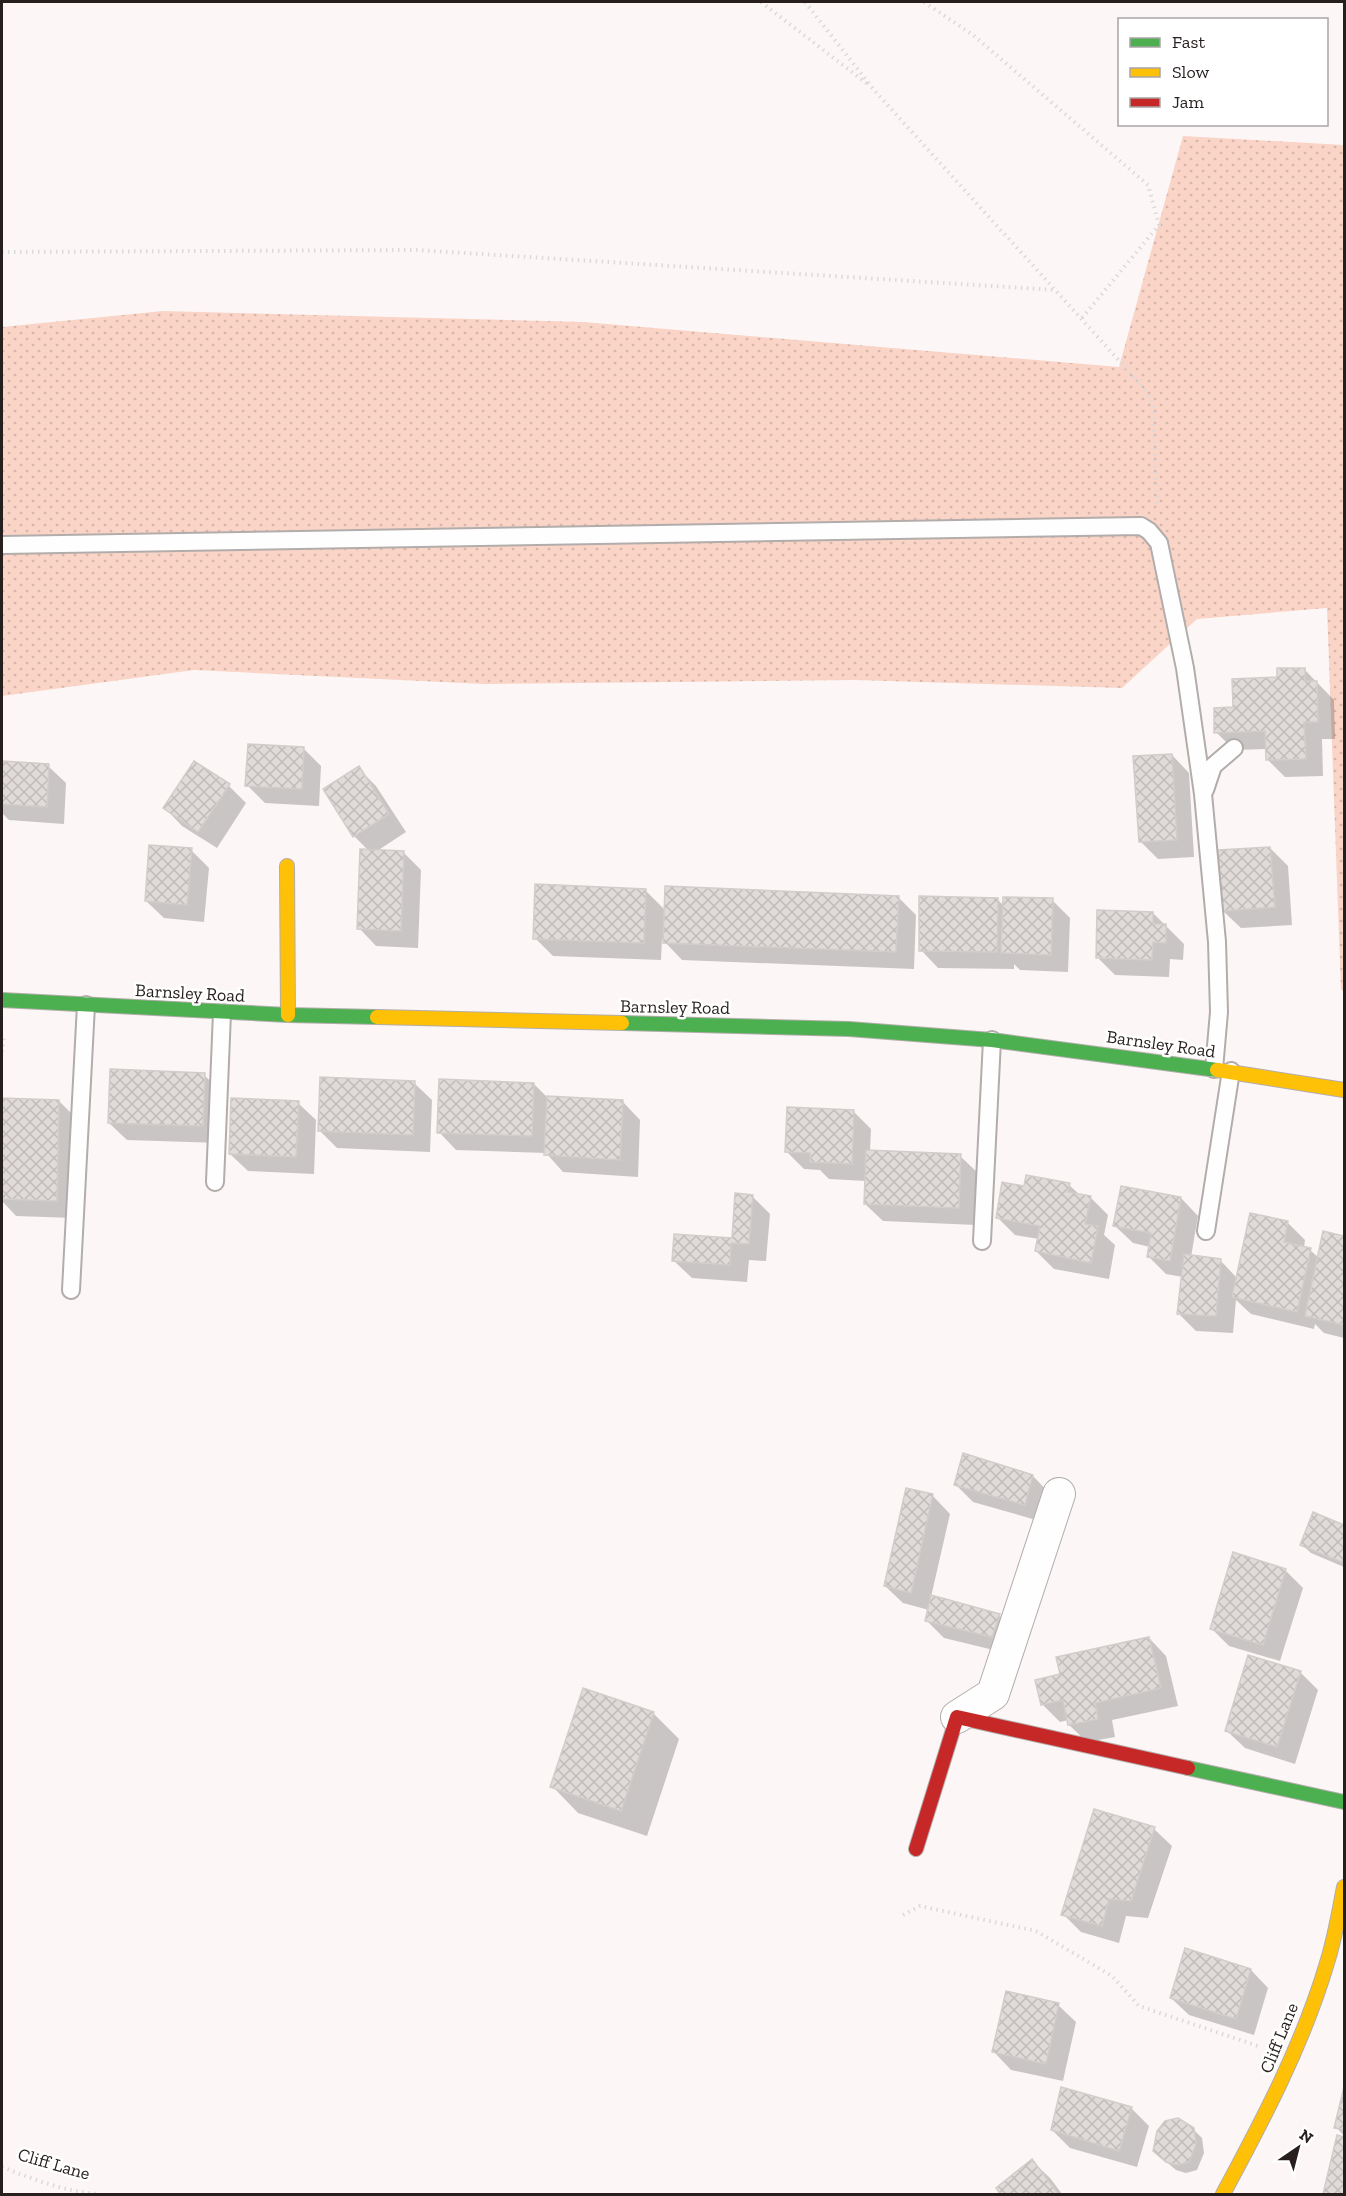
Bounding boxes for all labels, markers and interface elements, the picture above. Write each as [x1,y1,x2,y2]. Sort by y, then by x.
legend [1118,18,1328,126]
text: Fast [1172,31,1205,53]
text: Slow [1172,61,1209,83]
text: Jam [1172,91,1204,113]
street label: Barnsley Road [135,979,246,1007]
street label: Barnsley Road [620,995,730,1019]
street label: Barnsley Road [1105,1025,1217,1063]
street label: Cliff Lane [1255,2000,1303,2076]
north arrow [1268,2118,1328,2178]
text: N [1296,2125,1317,2147]
street label: Cliff Lane [15,2143,93,2185]

